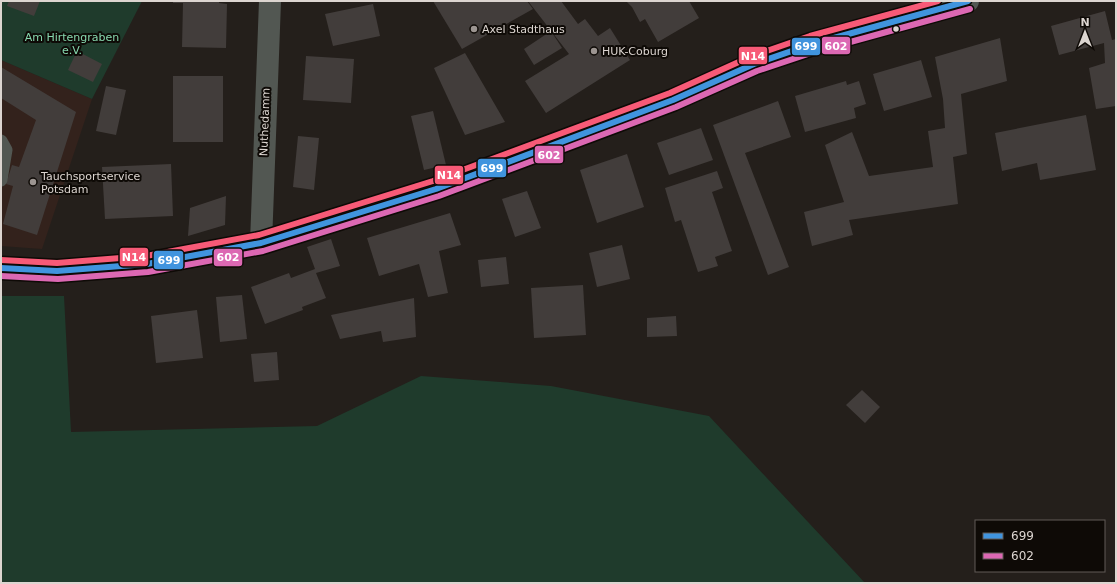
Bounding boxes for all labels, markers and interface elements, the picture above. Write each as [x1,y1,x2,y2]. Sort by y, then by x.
north arrow [1065,12,1105,52]
text: N [1080,16,1090,29]
place label: Axel Stadthaus [482,23,565,36]
marker: Axel Stadthaus [469,24,479,34]
unlabelled marker [891,24,901,34]
park label: Am Hirtengraben e.V. [25,31,119,57]
line badge: 602 [821,36,851,55]
line badge: 699 [791,37,821,56]
text: 699 [795,40,817,53]
text: 602 [825,40,847,53]
place label: HUK-Coburg [602,45,668,58]
marker: HUK-Coburg [589,46,599,56]
line badge: N14 [738,46,768,65]
text: N14 [741,50,766,63]
street label: Nuthedamm [257,88,273,156]
line badge: 602 [534,145,564,164]
text: 602 [538,149,560,162]
line badge: 699 [477,158,507,178]
text: 699 [481,162,503,175]
line badge: N14 [434,165,464,185]
text: N14 [437,169,462,182]
place label: Tauchsportservice Potsdam [40,170,141,196]
marker: Tauchsportservice Potsdam [28,177,38,187]
line badge: N14 [119,247,149,267]
line badge: 602 [213,248,243,267]
line badge: 699 [153,250,184,270]
text: N14 [122,251,147,264]
text: 602 [217,251,239,264]
text: 699 [158,254,180,267]
legend [975,520,1105,572]
text: 699 [1011,529,1034,543]
text: 602 [1011,549,1034,563]

